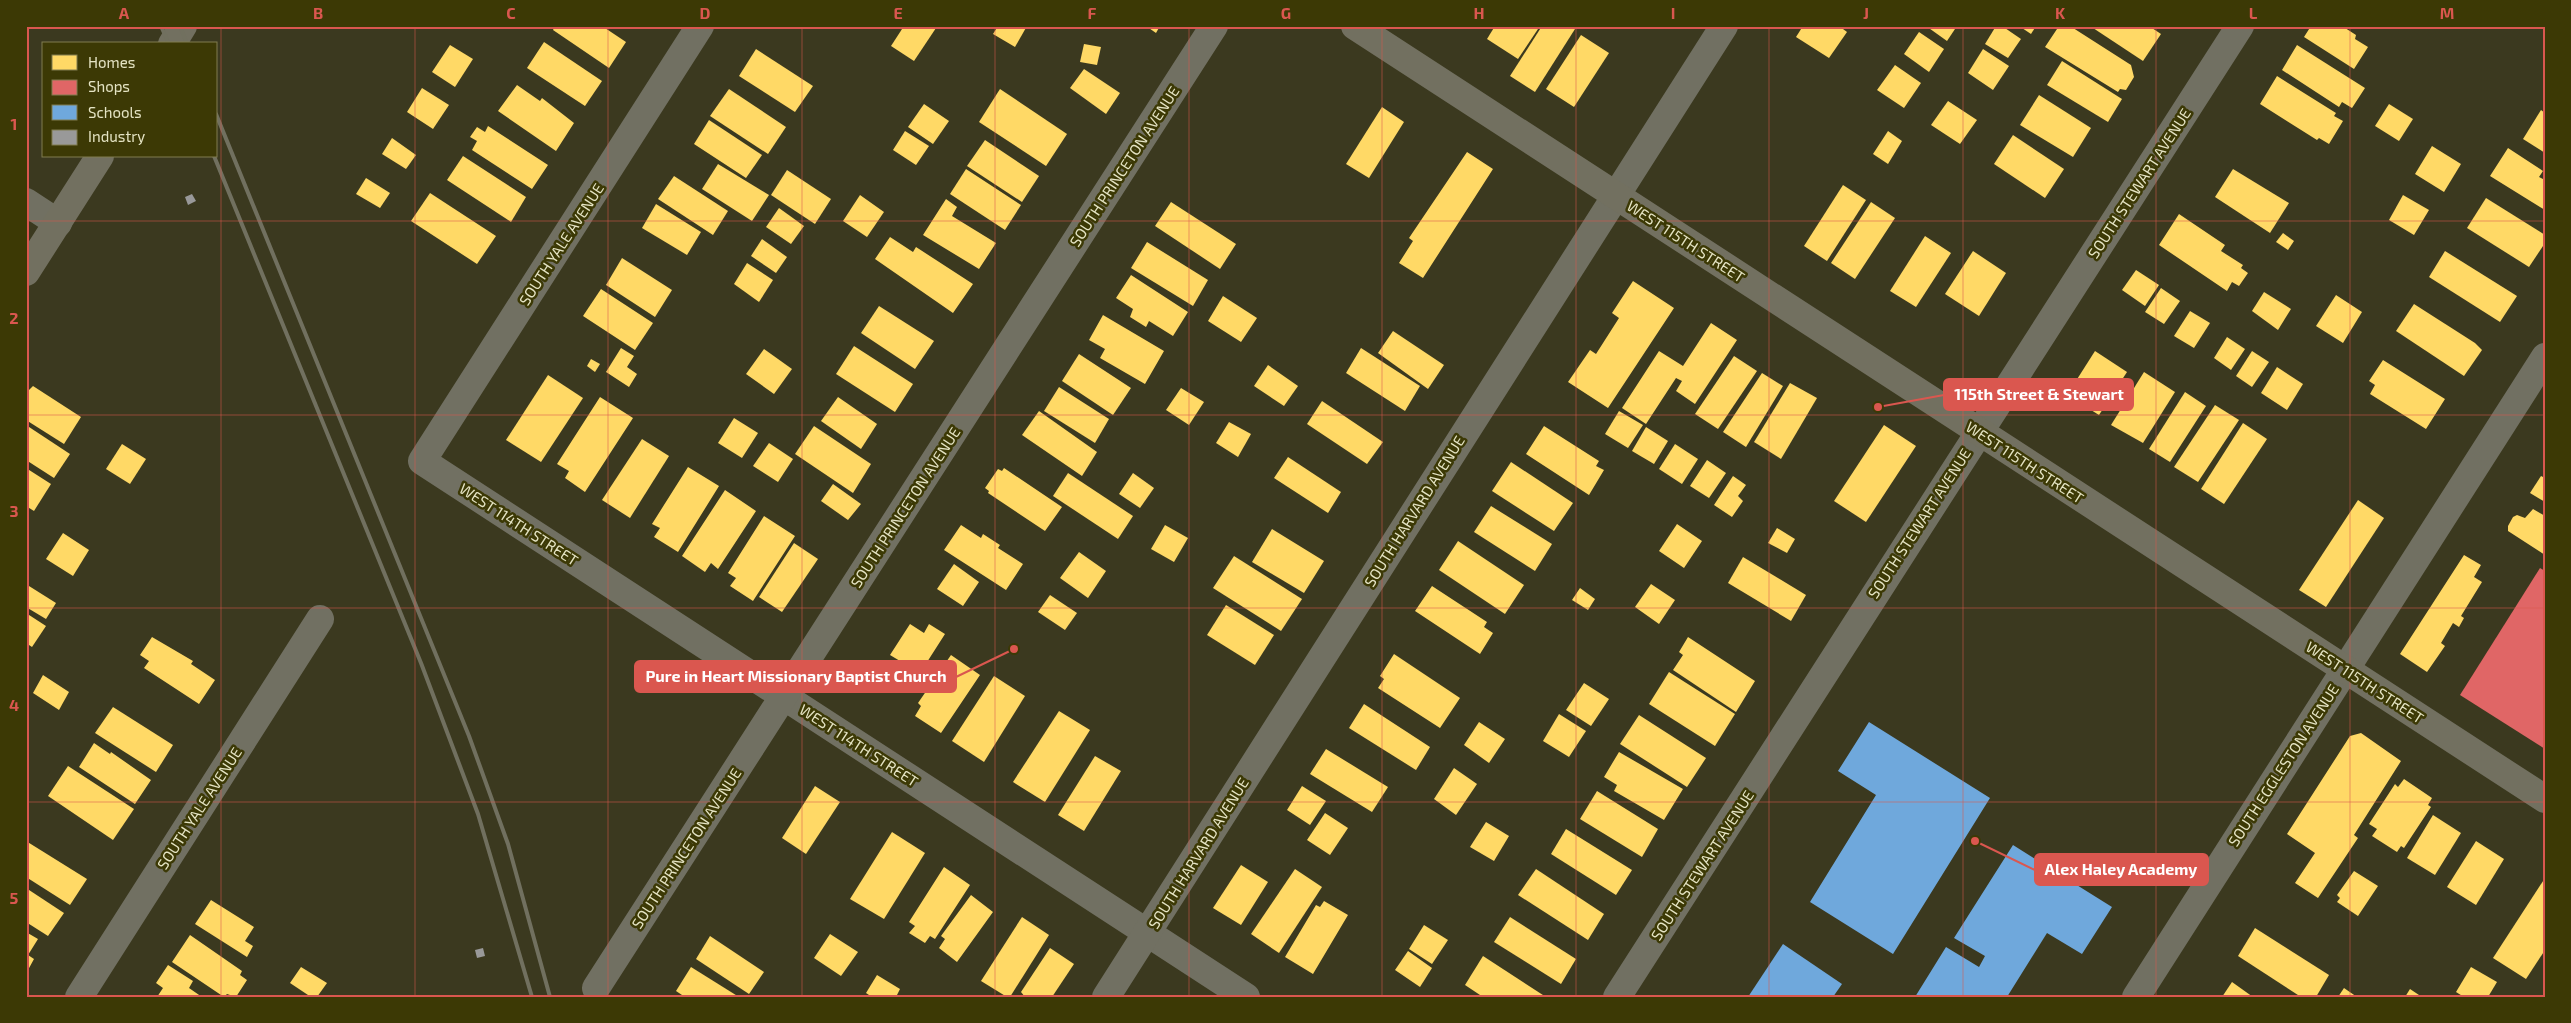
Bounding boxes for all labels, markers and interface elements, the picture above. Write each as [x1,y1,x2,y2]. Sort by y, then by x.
text: A [119,3,130,22]
text: B [313,3,323,22]
text: C [506,3,516,22]
text: D [700,3,711,22]
text: E [893,3,903,22]
text: F [1088,3,1097,22]
text: G [1281,3,1291,22]
text: H [1473,3,1485,22]
text: I [1671,3,1675,22]
text: J [1863,3,1869,22]
text: K [2055,3,2066,22]
text: L [2249,3,2258,22]
text: M [2440,3,2454,22]
legend [42,42,218,158]
text: Homes [88,53,135,71]
text: Shops [88,77,130,95]
street label: SOUTH PRINCETON AVENUE [1065,82,1183,250]
text: Schools [88,103,142,121]
street label: SOUTH STEWART AVENUE [2084,105,2194,261]
text: 1 [11,114,17,133]
text: Industry [88,127,145,145]
street label: SOUTH YALE AVENUE [515,180,607,308]
street label: WEST 115TH STREET [1624,196,1748,286]
text: 2 [9,308,19,327]
callout: 115th Street & Stewart [1944,379,2133,410]
text: 115th Street & Stewart [1954,384,2124,403]
street label: WEST 115TH STREET [1963,417,2087,507]
street label: SOUTH PRINCETON AVENUE [846,423,964,591]
street label: SOUTH HARVARD AVENUE [1360,432,1468,590]
street label: SOUTH STEWART AVENUE [1864,445,1974,601]
street label: WEST 114TH STREET [456,479,582,569]
text: 3 [9,501,19,520]
street label: WEST 115TH STREET [2303,637,2427,727]
callout: Pure in Heart Missionary Baptist Church [635,661,956,692]
text: Pure in Heart Missionary Baptist Church [645,666,947,686]
street label: SOUTH EGGLESTON AVENUE [2224,681,2342,849]
text: 4 [9,695,19,714]
street label: WEST 114TH STREET [796,700,922,790]
street label: SOUTH YALE AVENUE [153,744,245,872]
street label: SOUTH PRINCETON AVENUE [627,764,745,932]
street label: SOUTH HARVARD AVENUE [1144,774,1252,932]
street label: SOUTH STEWART AVENUE [1647,787,1757,943]
callout: Alex Haley Academy [2035,854,2208,885]
text: Alex Haley Academy [2045,859,2197,879]
text: 5 [10,888,19,907]

